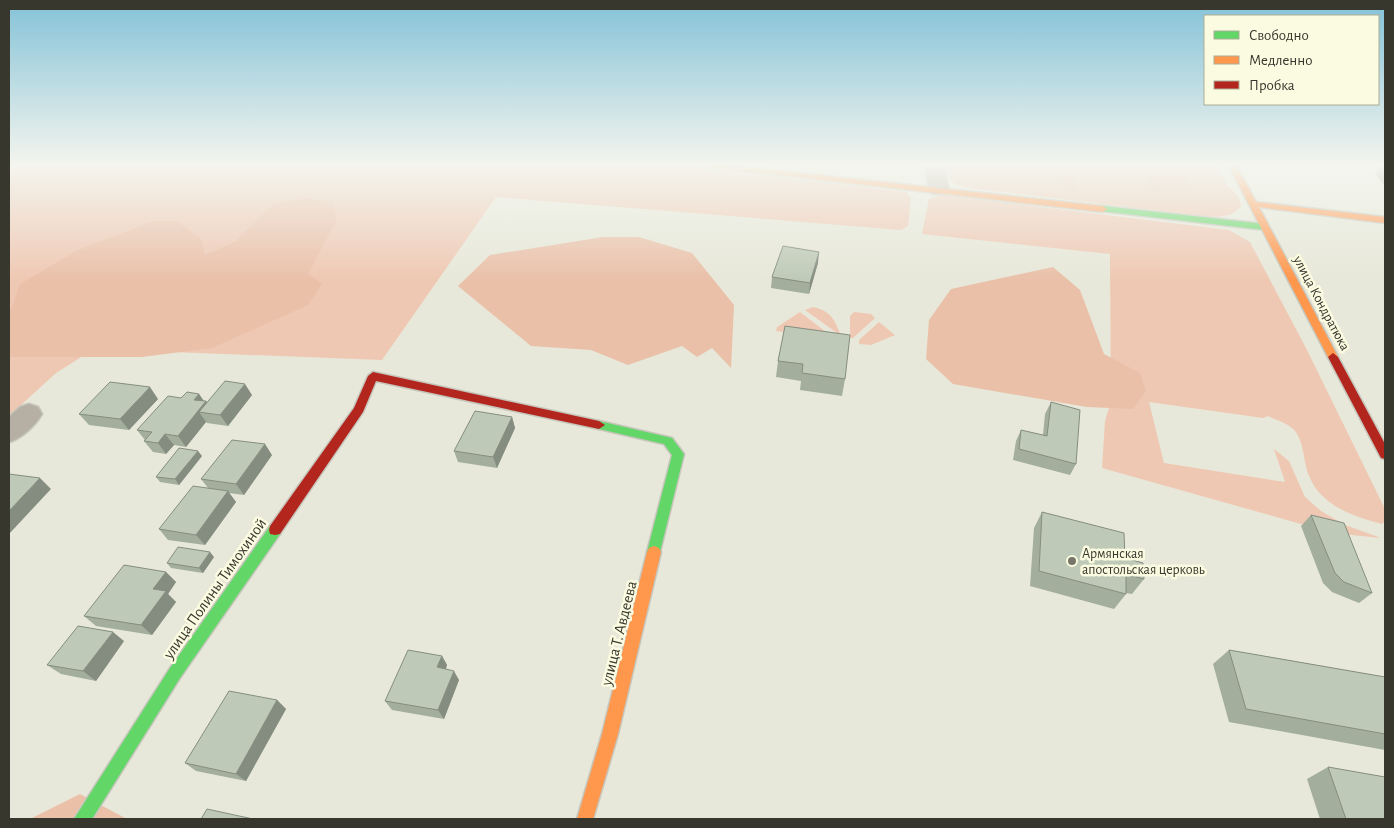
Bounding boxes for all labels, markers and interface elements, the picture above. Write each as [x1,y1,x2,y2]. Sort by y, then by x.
legend [1204,15,1379,105]
text: Свободно [1249,28,1309,43]
text: Медленно [1249,53,1313,68]
text: Пробка [1249,78,1295,93]
street label: улица Кондратюка [1290,253,1352,354]
street label: улица Полины Тимохиной [160,515,270,663]
place label: Армянская апостольская церковь [1082,547,1205,577]
marker: Армянская апостольская церковь [1066,555,1078,567]
street label: улица Т. Авдеева [598,579,641,689]

